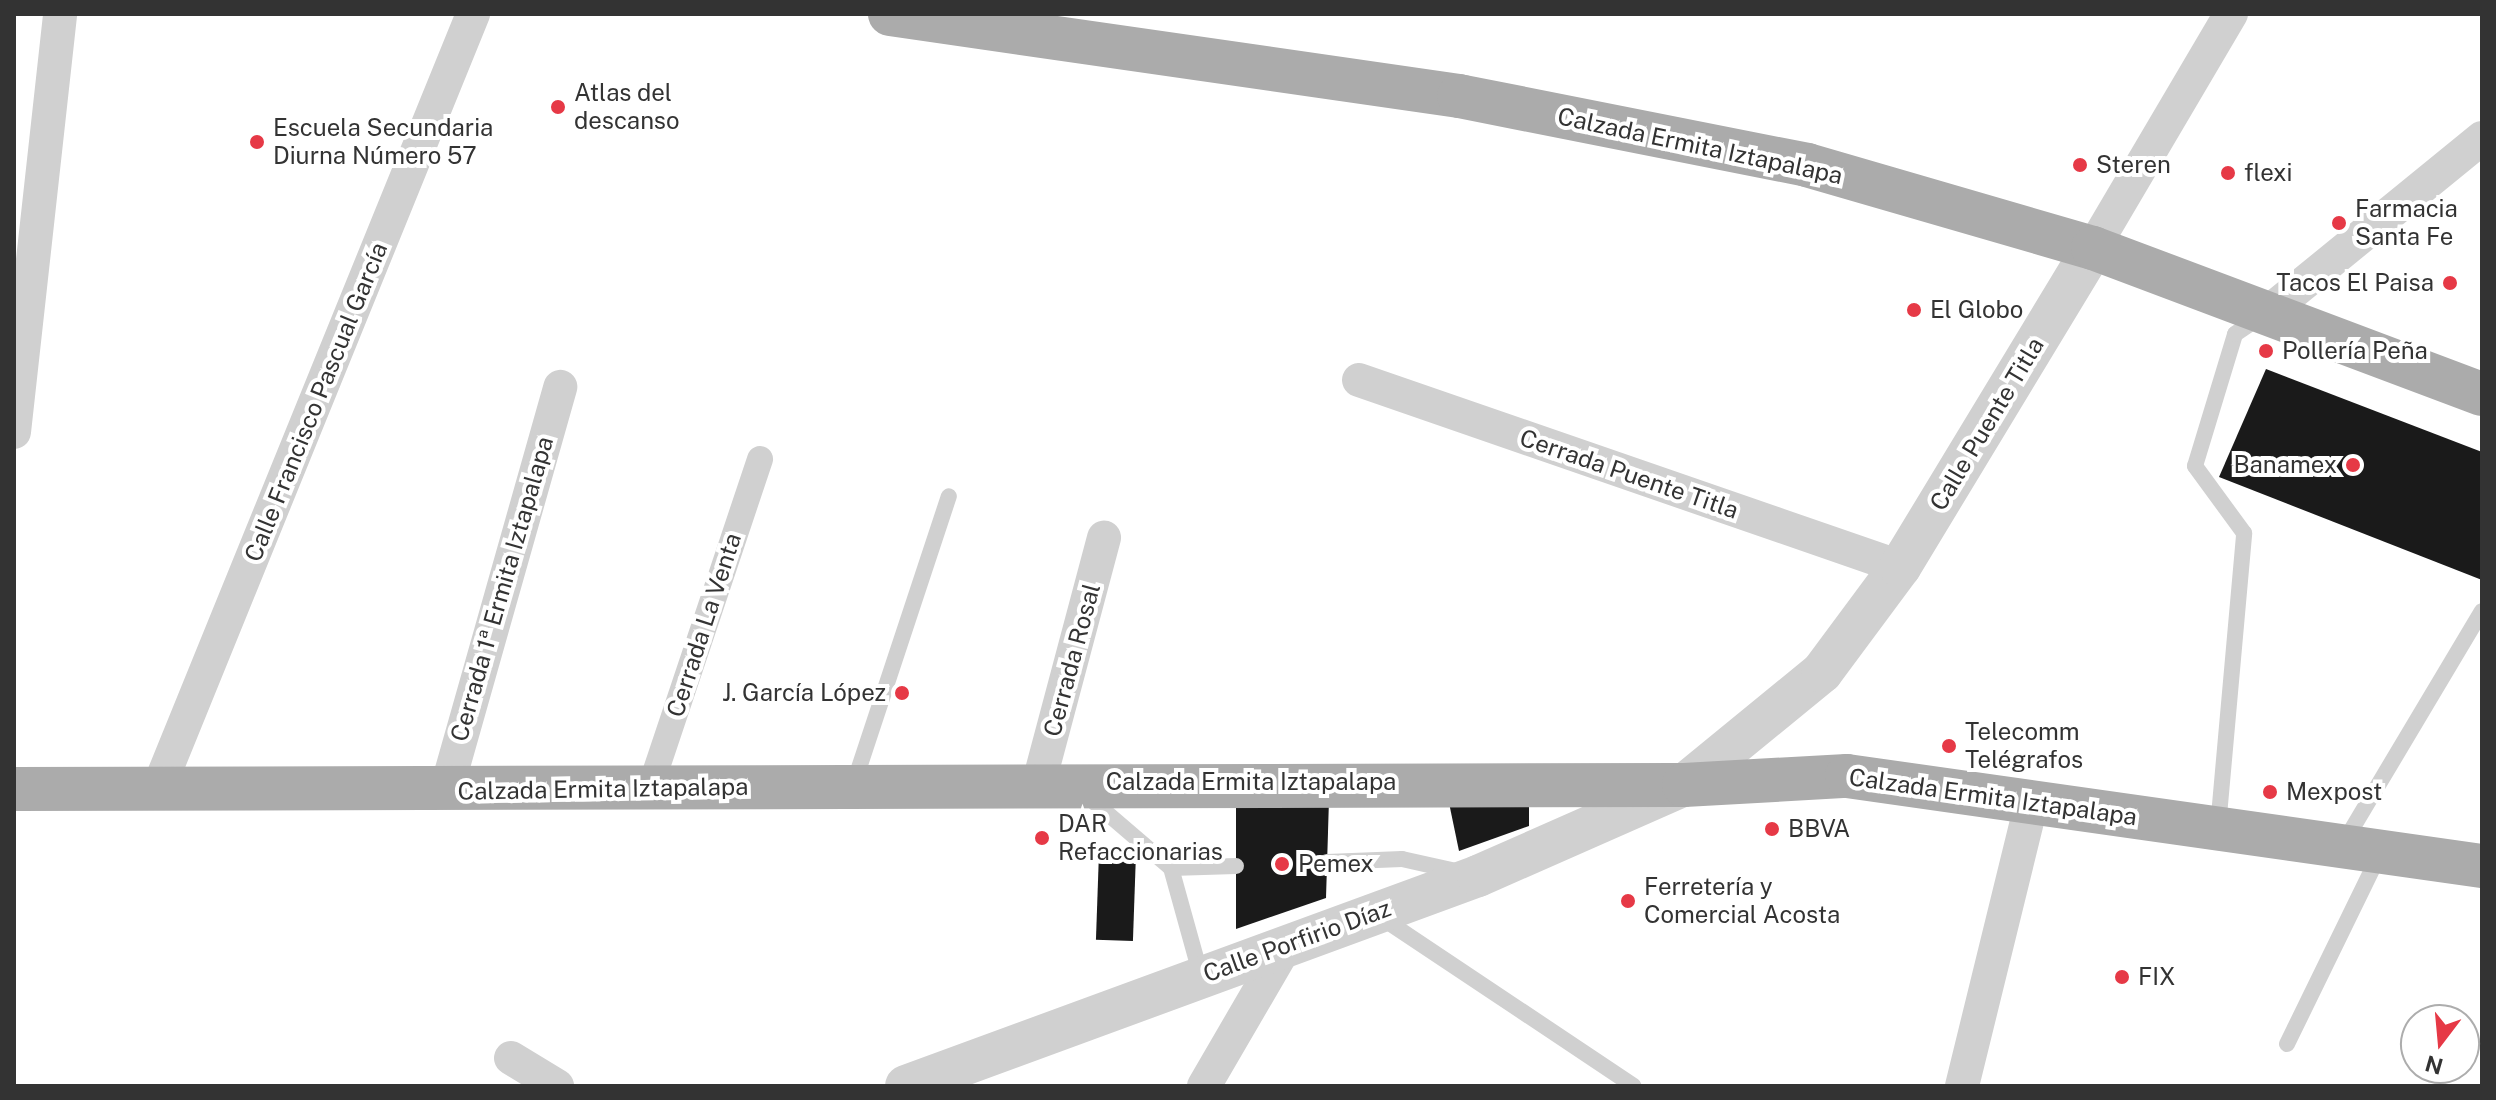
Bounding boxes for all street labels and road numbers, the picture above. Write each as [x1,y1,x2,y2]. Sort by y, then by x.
street label: Calzada Ermita Iztapalapa [1555,102,1845,190]
street label: Calle Francisco Pascual García [239,238,393,566]
street label: Calle Puente Titla [1924,332,2050,516]
street label: Cerrada Puente Titla [1516,423,1742,525]
street label: Cerrada 1ª Ermita Iztapalapa [445,433,559,745]
street label: Cerrada La Venta [661,529,747,721]
street label: Cerrada Rosal [1038,580,1106,740]
street label: Calzada Ermita Iztapalapa [1847,763,2139,831]
street label: Calzada Ermita Iztapalapa [1106,768,1396,796]
street label: Calzada Ermita Iztapalapa [457,772,749,806]
street label: Calle Porfirio Díaz [1199,894,1395,988]

